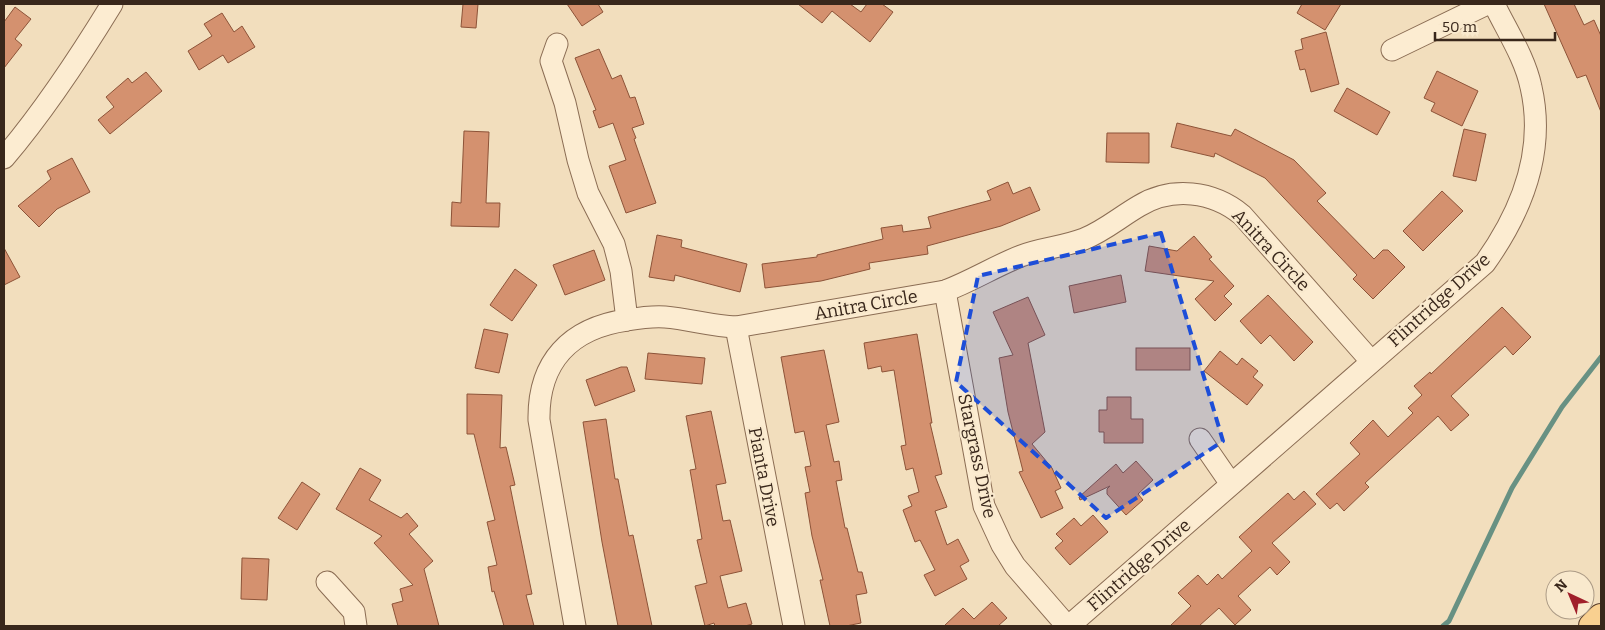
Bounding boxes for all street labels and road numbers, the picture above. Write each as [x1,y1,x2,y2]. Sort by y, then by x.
street label: Anitra Circle [1227,204,1315,296]
street label: Flintridge Drive [1383,248,1495,352]
street label: Anitra Circle [813,285,919,325]
street label: Stargrass Drive [953,392,1001,520]
street label: Pianta Drive [744,425,784,529]
street label: Flintridge Drive [1083,514,1195,616]

